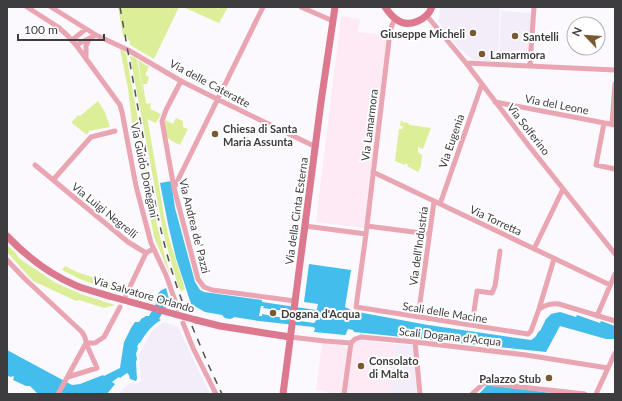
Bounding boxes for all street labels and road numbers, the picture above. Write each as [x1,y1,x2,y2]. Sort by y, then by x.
street label: Via delle Cateratte [168,56,253,110]
street label: Via Lamarmora [358,88,380,162]
street label: Via del Leone [524,91,590,117]
street label: Via Solferino [505,101,553,157]
street label: Via Eugenia [436,112,466,170]
street label: Via Guido Donegani [129,121,161,219]
street label: Via della Cinta Esterna [282,156,310,266]
street label: Via Andrea de' Pazzi [177,177,213,275]
street label: Via Luigi Negrelli [69,180,141,241]
street label: Via Torretta [468,202,524,238]
street label: Via dell'Industria [406,205,430,287]
street label: Via Salvatore Orlando [92,273,196,315]
street label: Scali delle Macine [402,299,489,325]
street label: Scali Dogana d'Acqua [398,324,502,348]

